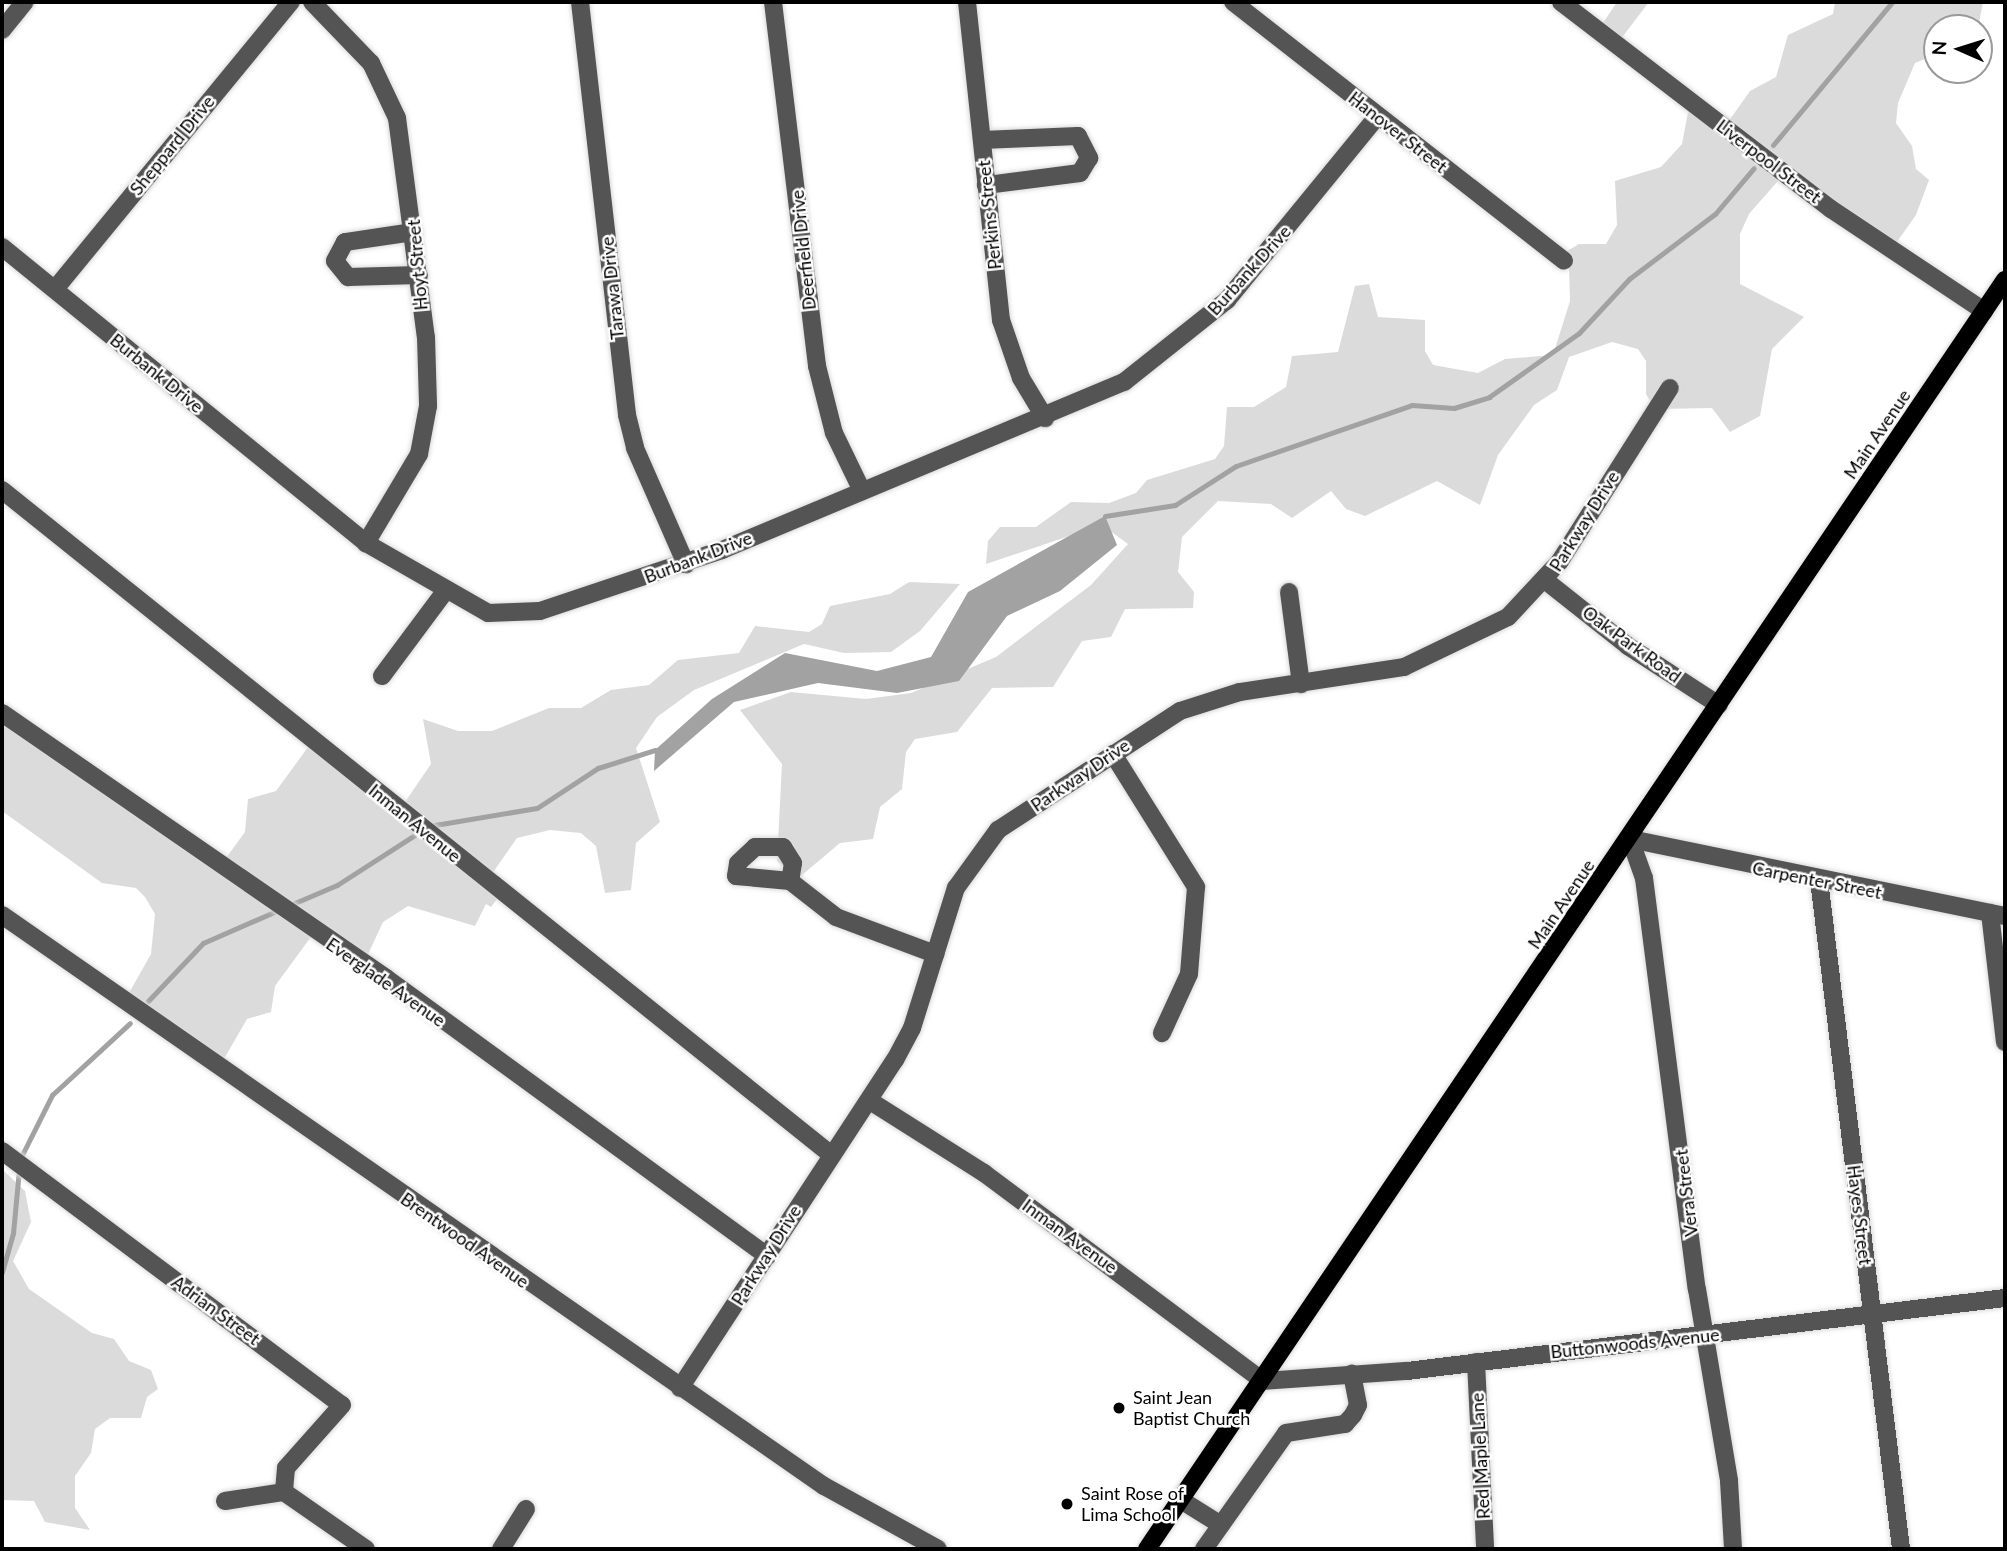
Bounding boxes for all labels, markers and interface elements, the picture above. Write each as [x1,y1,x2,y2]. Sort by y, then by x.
north arrow [1923,14,1993,84]
text: N [1927,40,1950,56]
street label: Hanover Street [1344,87,1452,177]
street label: Sheppard Drive [125,91,219,199]
street label: Liverpool Street [1712,115,1826,207]
street label: Perkins Street [973,159,1005,271]
street label: Deerfield Drive [786,189,820,311]
street label: Hoyt Street [402,219,432,311]
street label: Burbank Drive [1203,221,1295,319]
street label: Tarawa Drive [596,235,628,341]
street label: Burbank Drive [106,329,208,417]
street label: Main Avenue [1839,385,1915,483]
street label: Parkway Drive [1544,467,1624,575]
street label: Burbank Drive [641,527,755,587]
street label: Oak Park Road [1578,601,1686,687]
street label: Parkway Drive [1026,734,1134,816]
street label: Inman Avenue [364,779,466,867]
street label: Main Avenue [1523,855,1599,953]
street label: Carpenter Street [1750,857,1884,903]
street label: Everglade Avenue [322,933,450,1031]
street label: Vera Street [1670,1148,1702,1238]
street label: Hayes Street [1843,1164,1877,1266]
street label: Brentwood Avenue [396,1188,534,1292]
street label: Inman Avenue [1018,1194,1122,1278]
street label: Parkway Drive [726,1201,806,1309]
street label: Adrian Street [168,1271,264,1349]
street label: Buttonwoods Avenue [1549,1323,1721,1363]
place label: Saint Jean Baptist Church [1133,1387,1250,1430]
street label: Red Maple Lane [1466,1392,1494,1520]
marker: Saint Jean Baptist Church [1111,1400,1127,1416]
place label: Saint Rose of Lima School [1081,1483,1184,1526]
marker: Saint Rose of Lima School [1059,1496,1075,1512]

